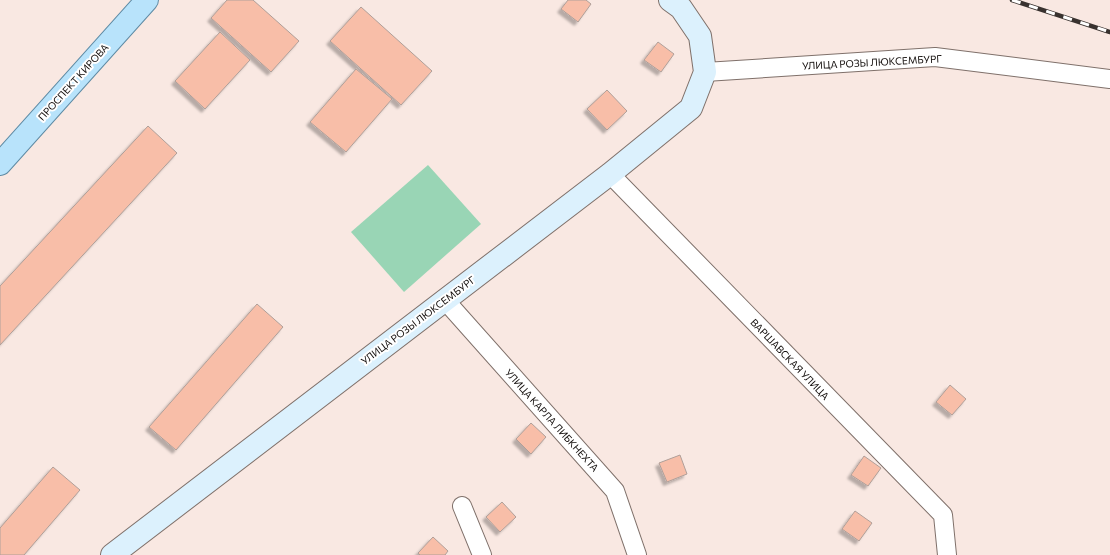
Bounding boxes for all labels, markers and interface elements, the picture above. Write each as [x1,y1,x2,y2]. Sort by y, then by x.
street label: ПРОСПЕКТ КИРОВА [35,41,111,123]
street label: УЛИЦА РОЗЫ ЛЮКСЕМБУРГ [802,52,943,72]
street label: УЛИЦА РОЗЫ ЛЮКСЕМБУРГ [358,273,478,367]
street label: ВАРШАВСКАЯ УЛИЦА [748,316,832,402]
street label: УЛИЦА КАРЛА ЛИБКНЕХТА [503,366,601,474]

